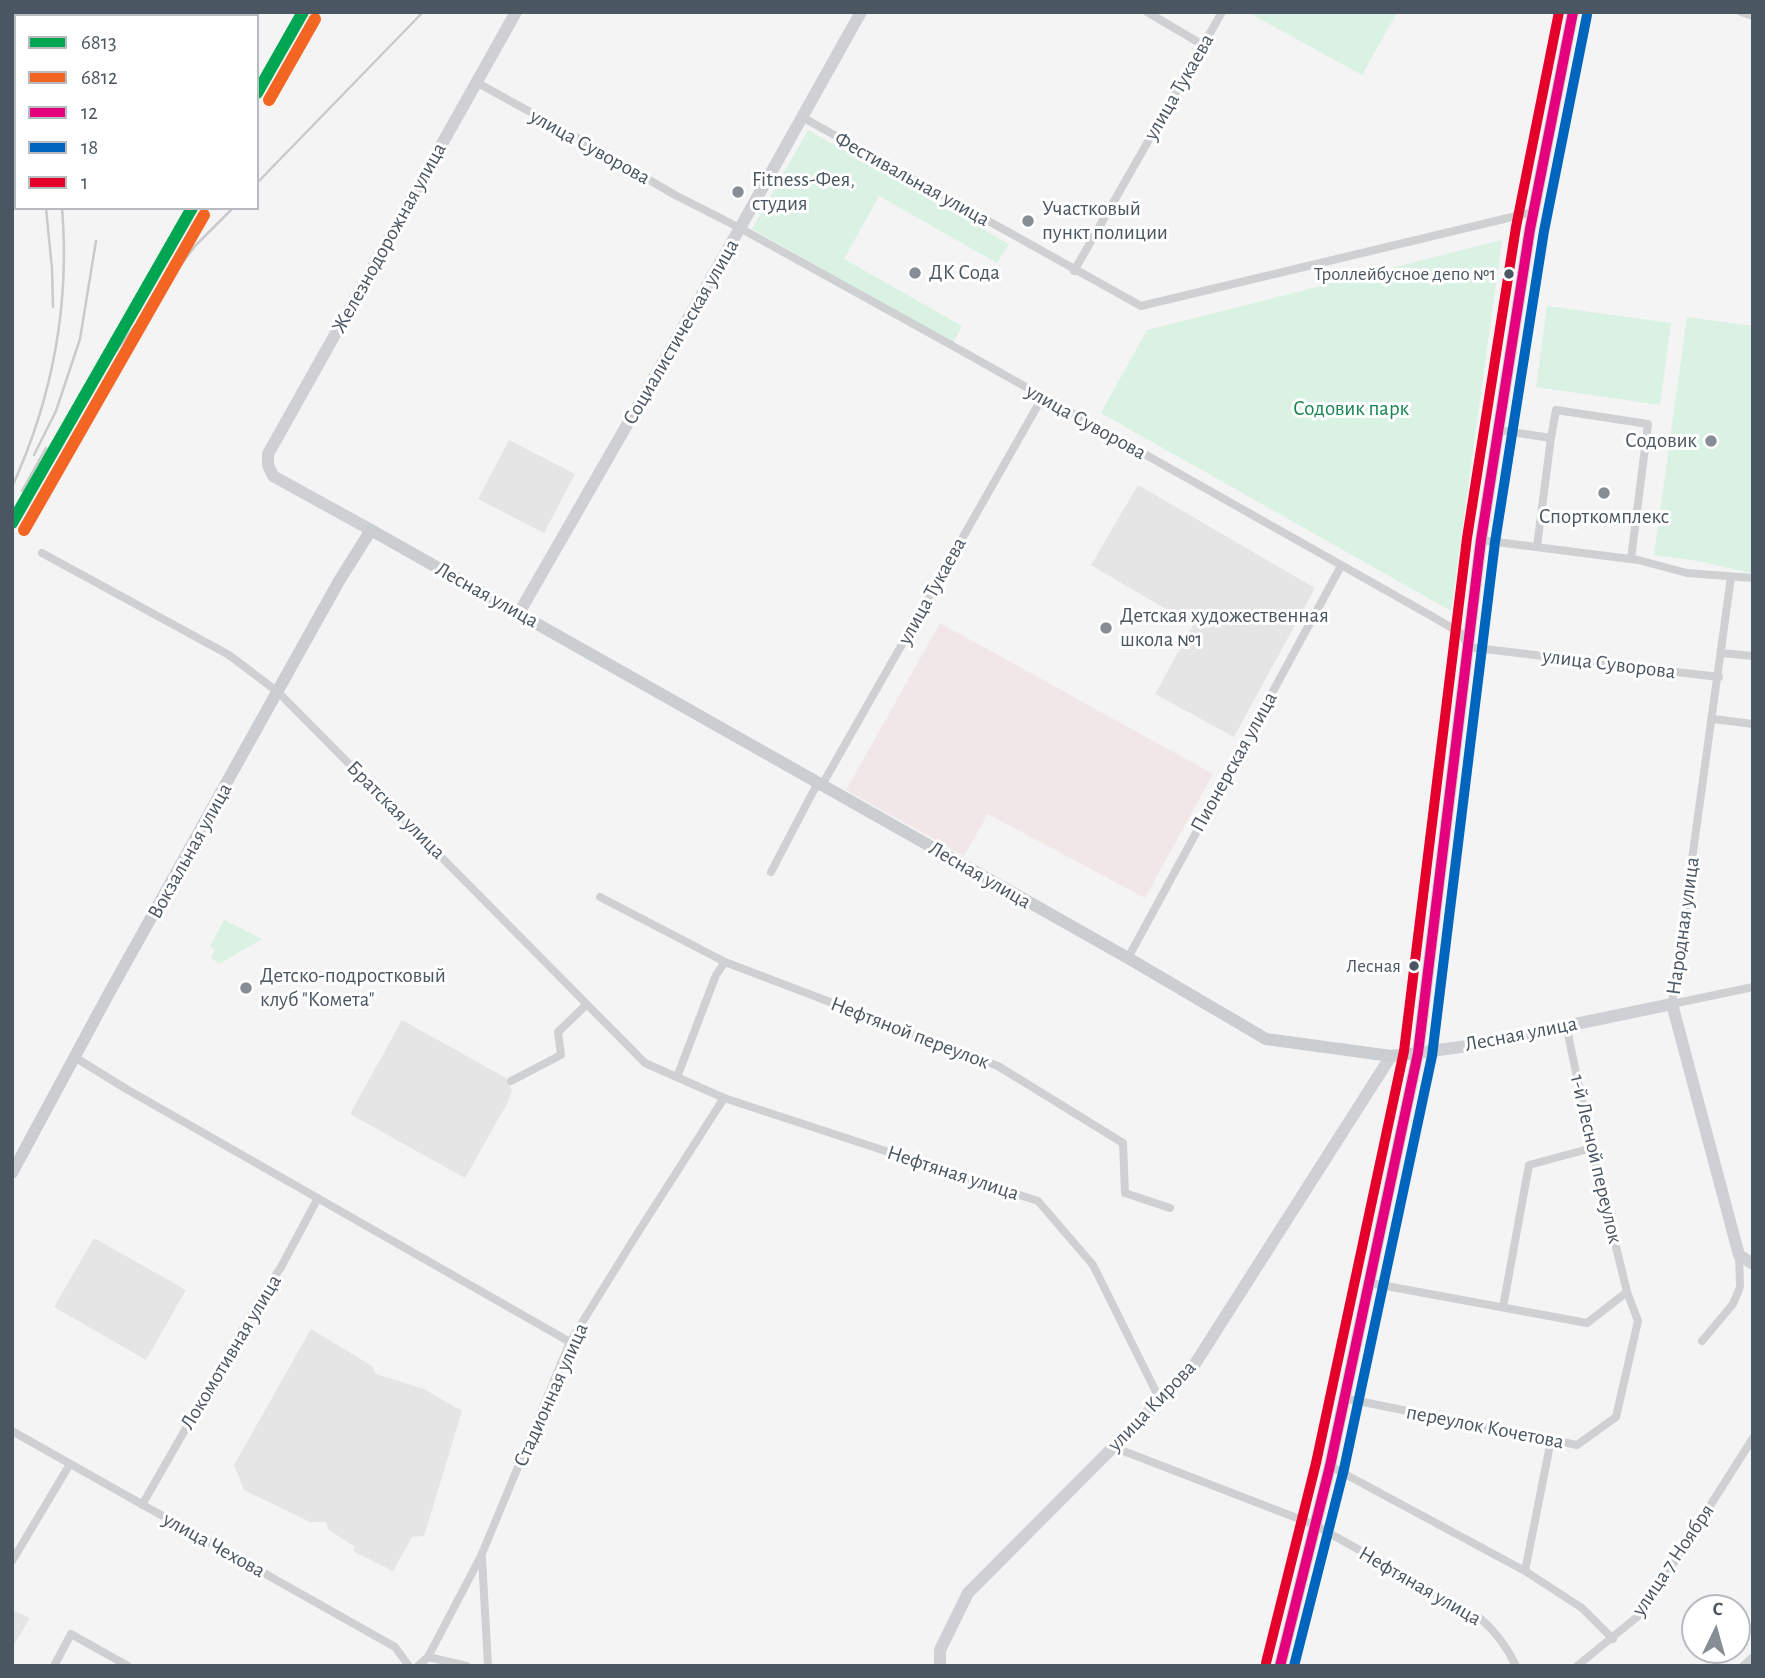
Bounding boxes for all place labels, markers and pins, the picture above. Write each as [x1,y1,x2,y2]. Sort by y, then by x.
place label: Fitness-Фея, студия [752,167,855,217]
marker: Fitness-Фея, студия [730,184,746,200]
place label: Участковый пункт полиции [1042,196,1168,246]
marker: Участковый пункт полиции [1020,213,1036,229]
place label: ДК Сода [929,260,1000,286]
place label: Троллейбусное депо №1 [1314,263,1496,285]
marker: ДК Сода [907,265,923,281]
marker: Троллейбусное депо №1 [1502,267,1516,281]
place label: Содовик [1625,428,1697,454]
marker: Содовик [1703,433,1719,449]
marker: Спорткомплекс [1596,485,1612,501]
place label: Спорткомплекс [1539,504,1669,530]
place label: Детская художественная школа №1 [1120,603,1329,653]
marker: Детская художественная школа №1 [1098,620,1114,636]
place label: Лесная [1346,955,1401,977]
marker: Лесная [1407,959,1421,973]
place label: Детско-подростковый клуб "Комета" [260,963,446,1013]
marker: Детско-подростковый клуб "Комета" [238,980,254,996]

